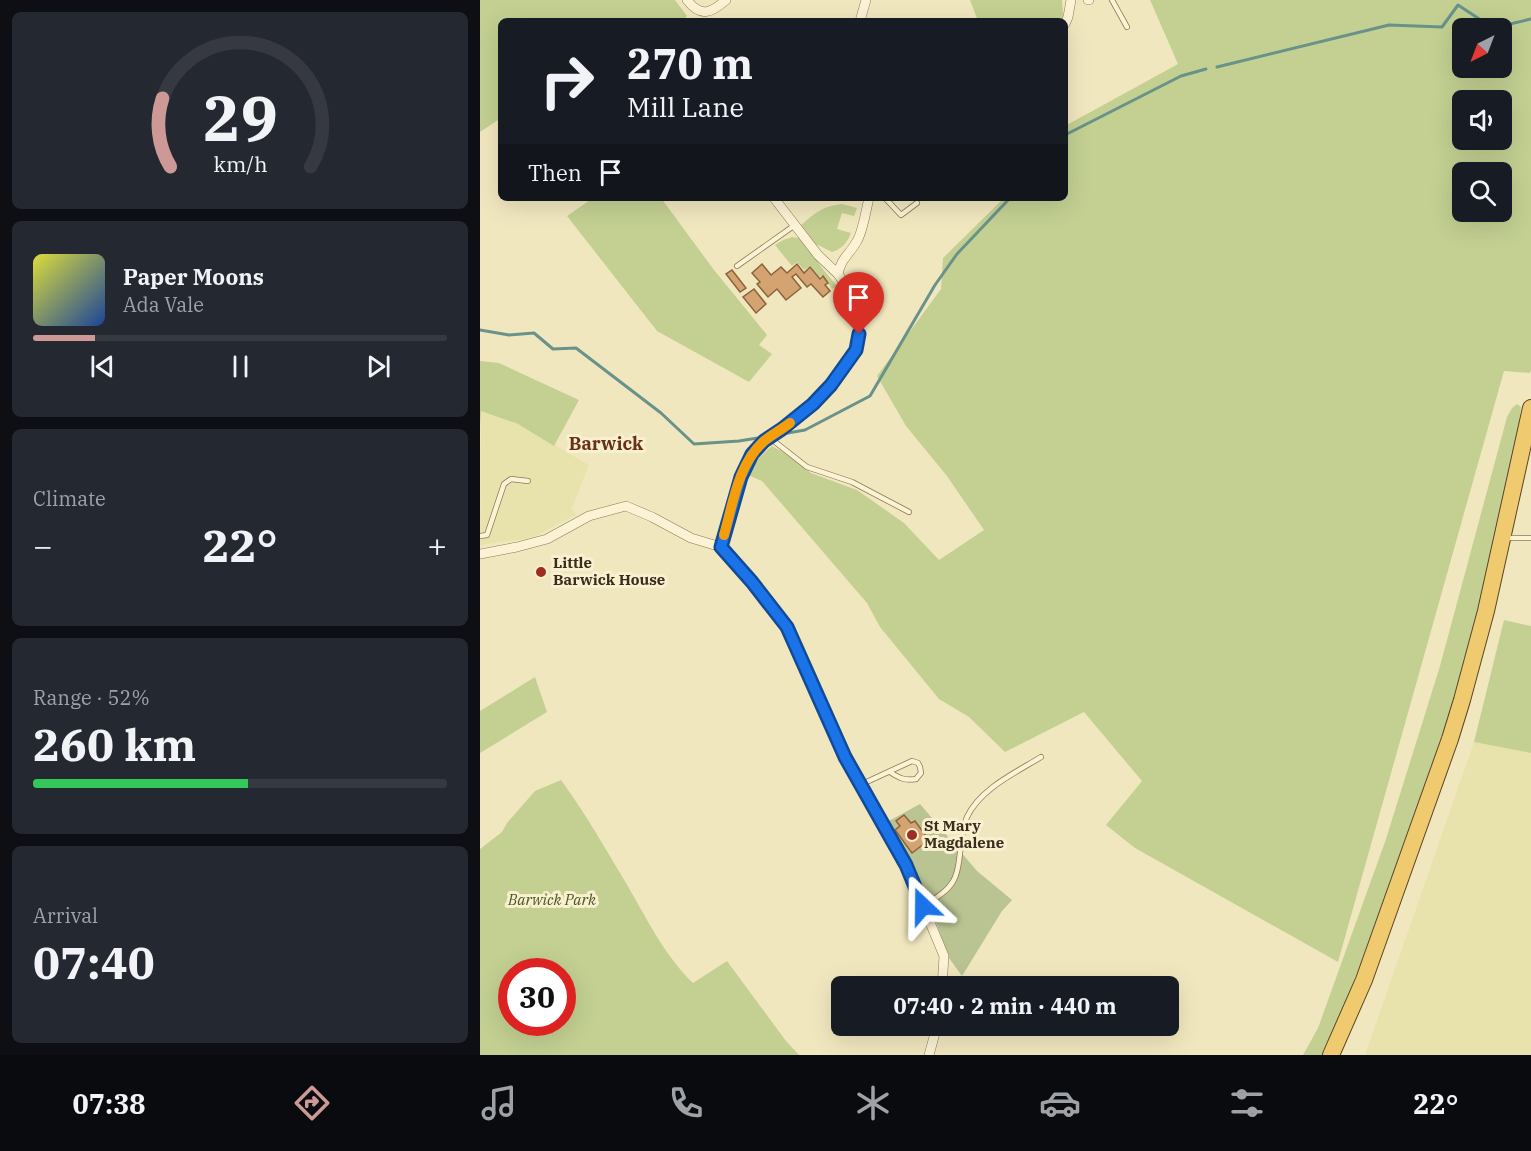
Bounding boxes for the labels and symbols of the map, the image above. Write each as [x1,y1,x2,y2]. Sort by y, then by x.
north arrow [1452,18,1512,78]
pin [833,272,884,334]
district label: Barwick [569,432,644,455]
place label: Little Barwick House [553,553,665,589]
marker: Little Barwick House [534,565,548,579]
place label: St Mary Magdalene [924,816,1004,852]
marker: St Mary Magdalene [905,828,919,842]
position arrow [891,874,955,938]
park label: Barwick Park [507,890,596,909]
speed limit sign: 30 [498,958,576,1036]

